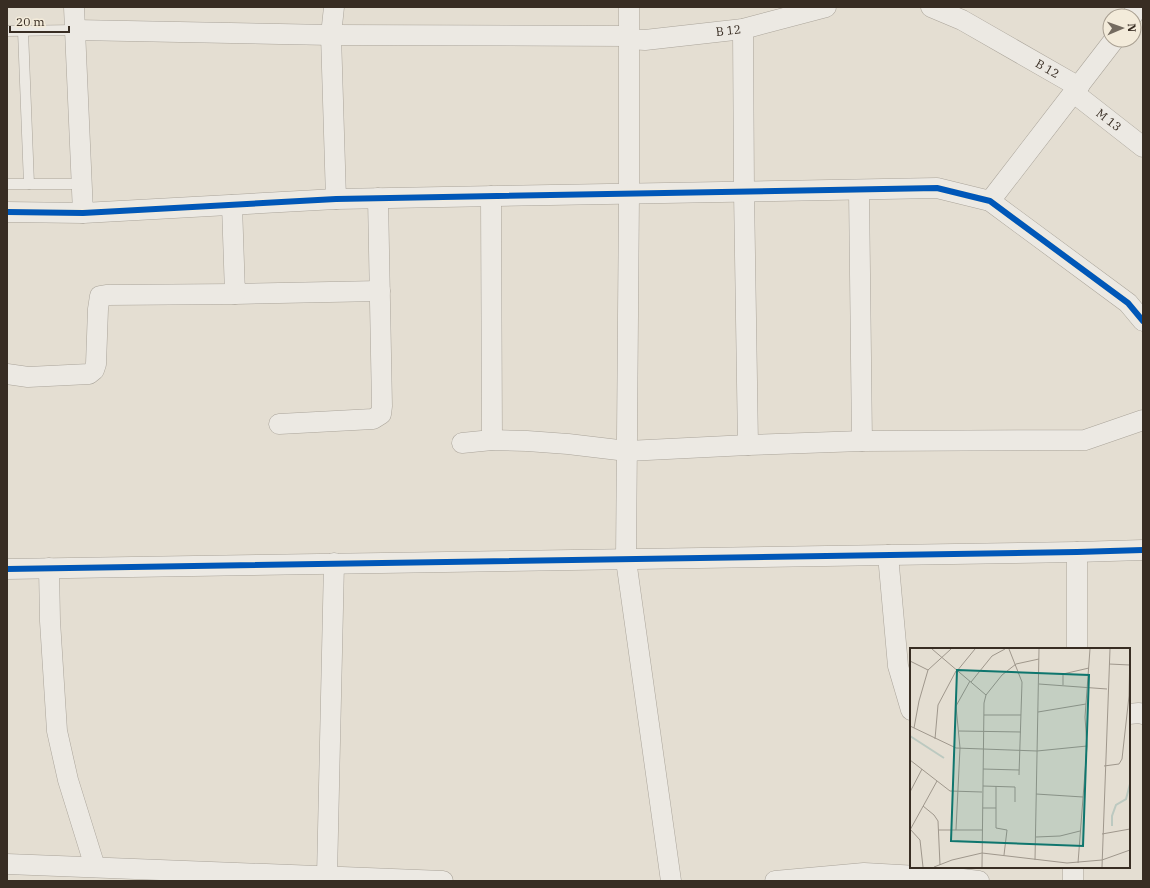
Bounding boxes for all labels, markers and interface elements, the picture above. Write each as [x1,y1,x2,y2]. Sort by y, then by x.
scale bar [10,8,69,34]
north arrow [1102,8,1142,48]
text: 20 m [16,14,45,29]
street label: B 12 [715,21,742,39]
text: N [1125,23,1139,33]
street label: B 12 [1033,56,1062,81]
street label: M 13 [1093,105,1124,134]
inset map [910,648,1130,868]

